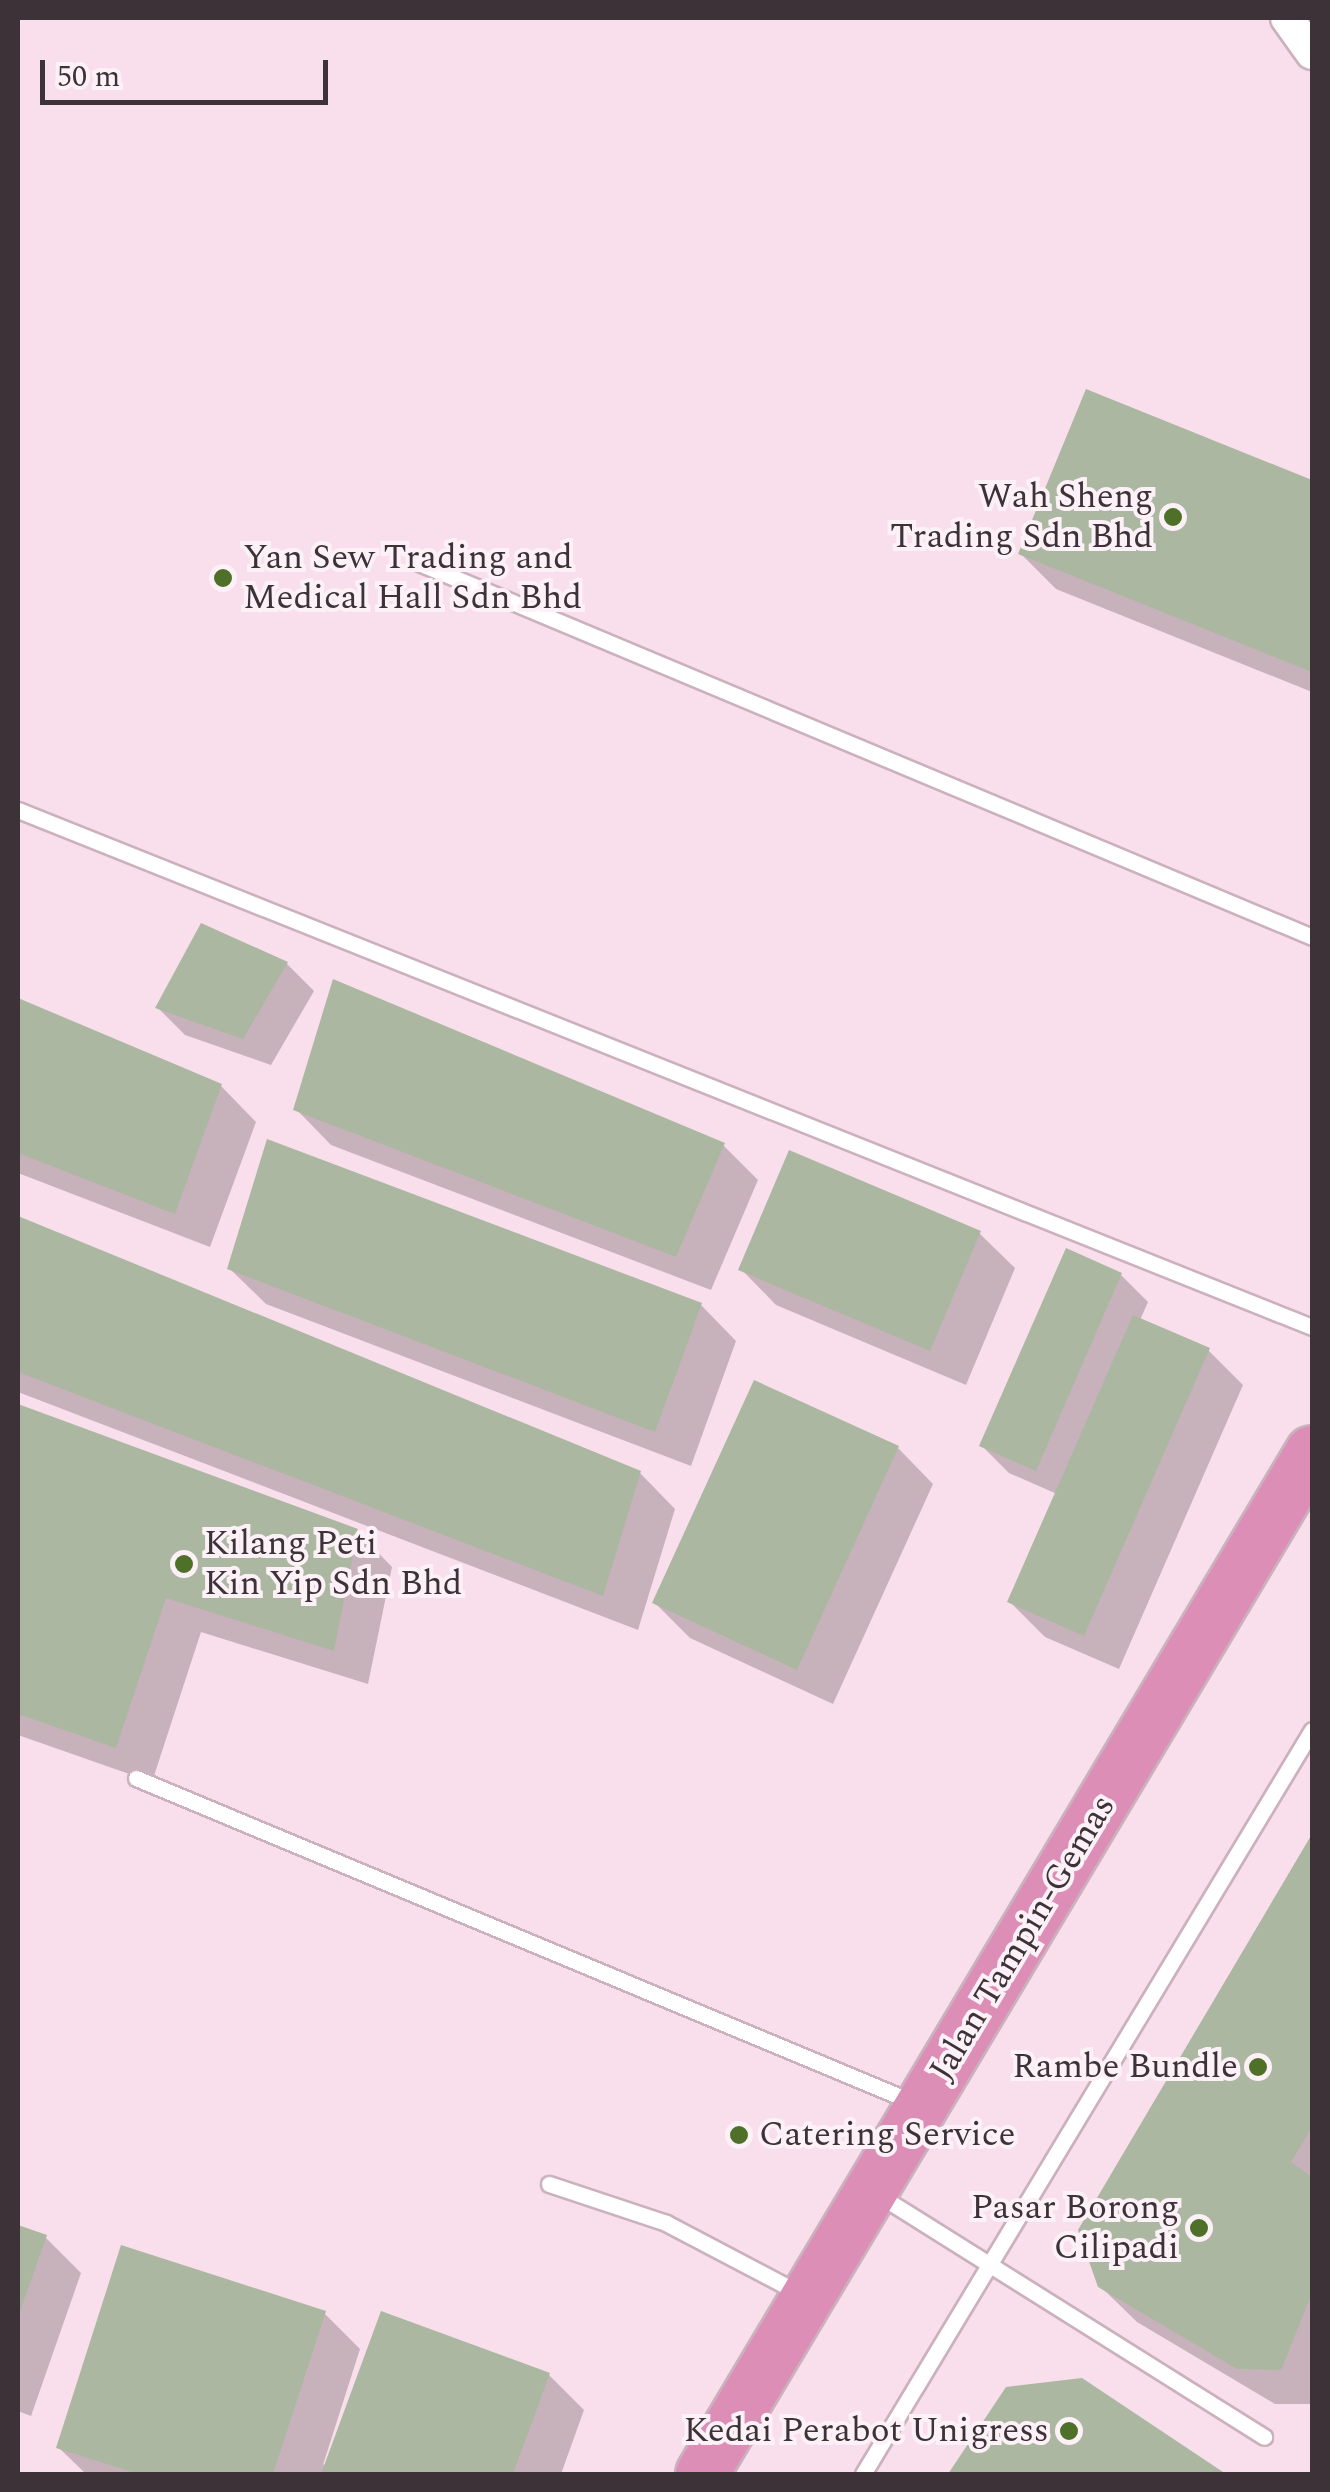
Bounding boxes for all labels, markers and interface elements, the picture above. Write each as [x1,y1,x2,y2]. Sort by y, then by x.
scale bar [45,40,332,102]
text: 50 m [57,54,120,100]
place label: Wah Sheng Trading Sdn Bhd [890,476,1153,558]
marker: Wah Sheng Trading Sdn Bhd [1162,506,1184,528]
place label: Yan Sew Trading and Medical Hall Sdn Bhd [243,537,582,619]
marker: Yan Sew Trading and Medical Hall Sdn Bhd [212,567,234,589]
place label: Kilang Peti Kin Yip Sdn Bhd [204,1523,462,1605]
marker: Kilang Peti Kin Yip Sdn Bhd [173,1553,195,1575]
street label: Jalan Tampin-Gemas [921,1788,1125,2088]
place label: Rambe Bundle [1012,2046,1238,2088]
marker: Rambe Bundle [1247,2056,1269,2078]
place label: Catering Service [759,2114,1015,2156]
marker: Catering Service [728,2124,750,2146]
place label: Pasar Borong Cilipadi [971,2187,1179,2269]
marker: Pasar Borong Cilipadi [1188,2217,1210,2239]
place label: Kedai Perabot Unigress [683,2410,1049,2452]
marker: Kedai Perabot Unigress [1058,2420,1080,2442]

